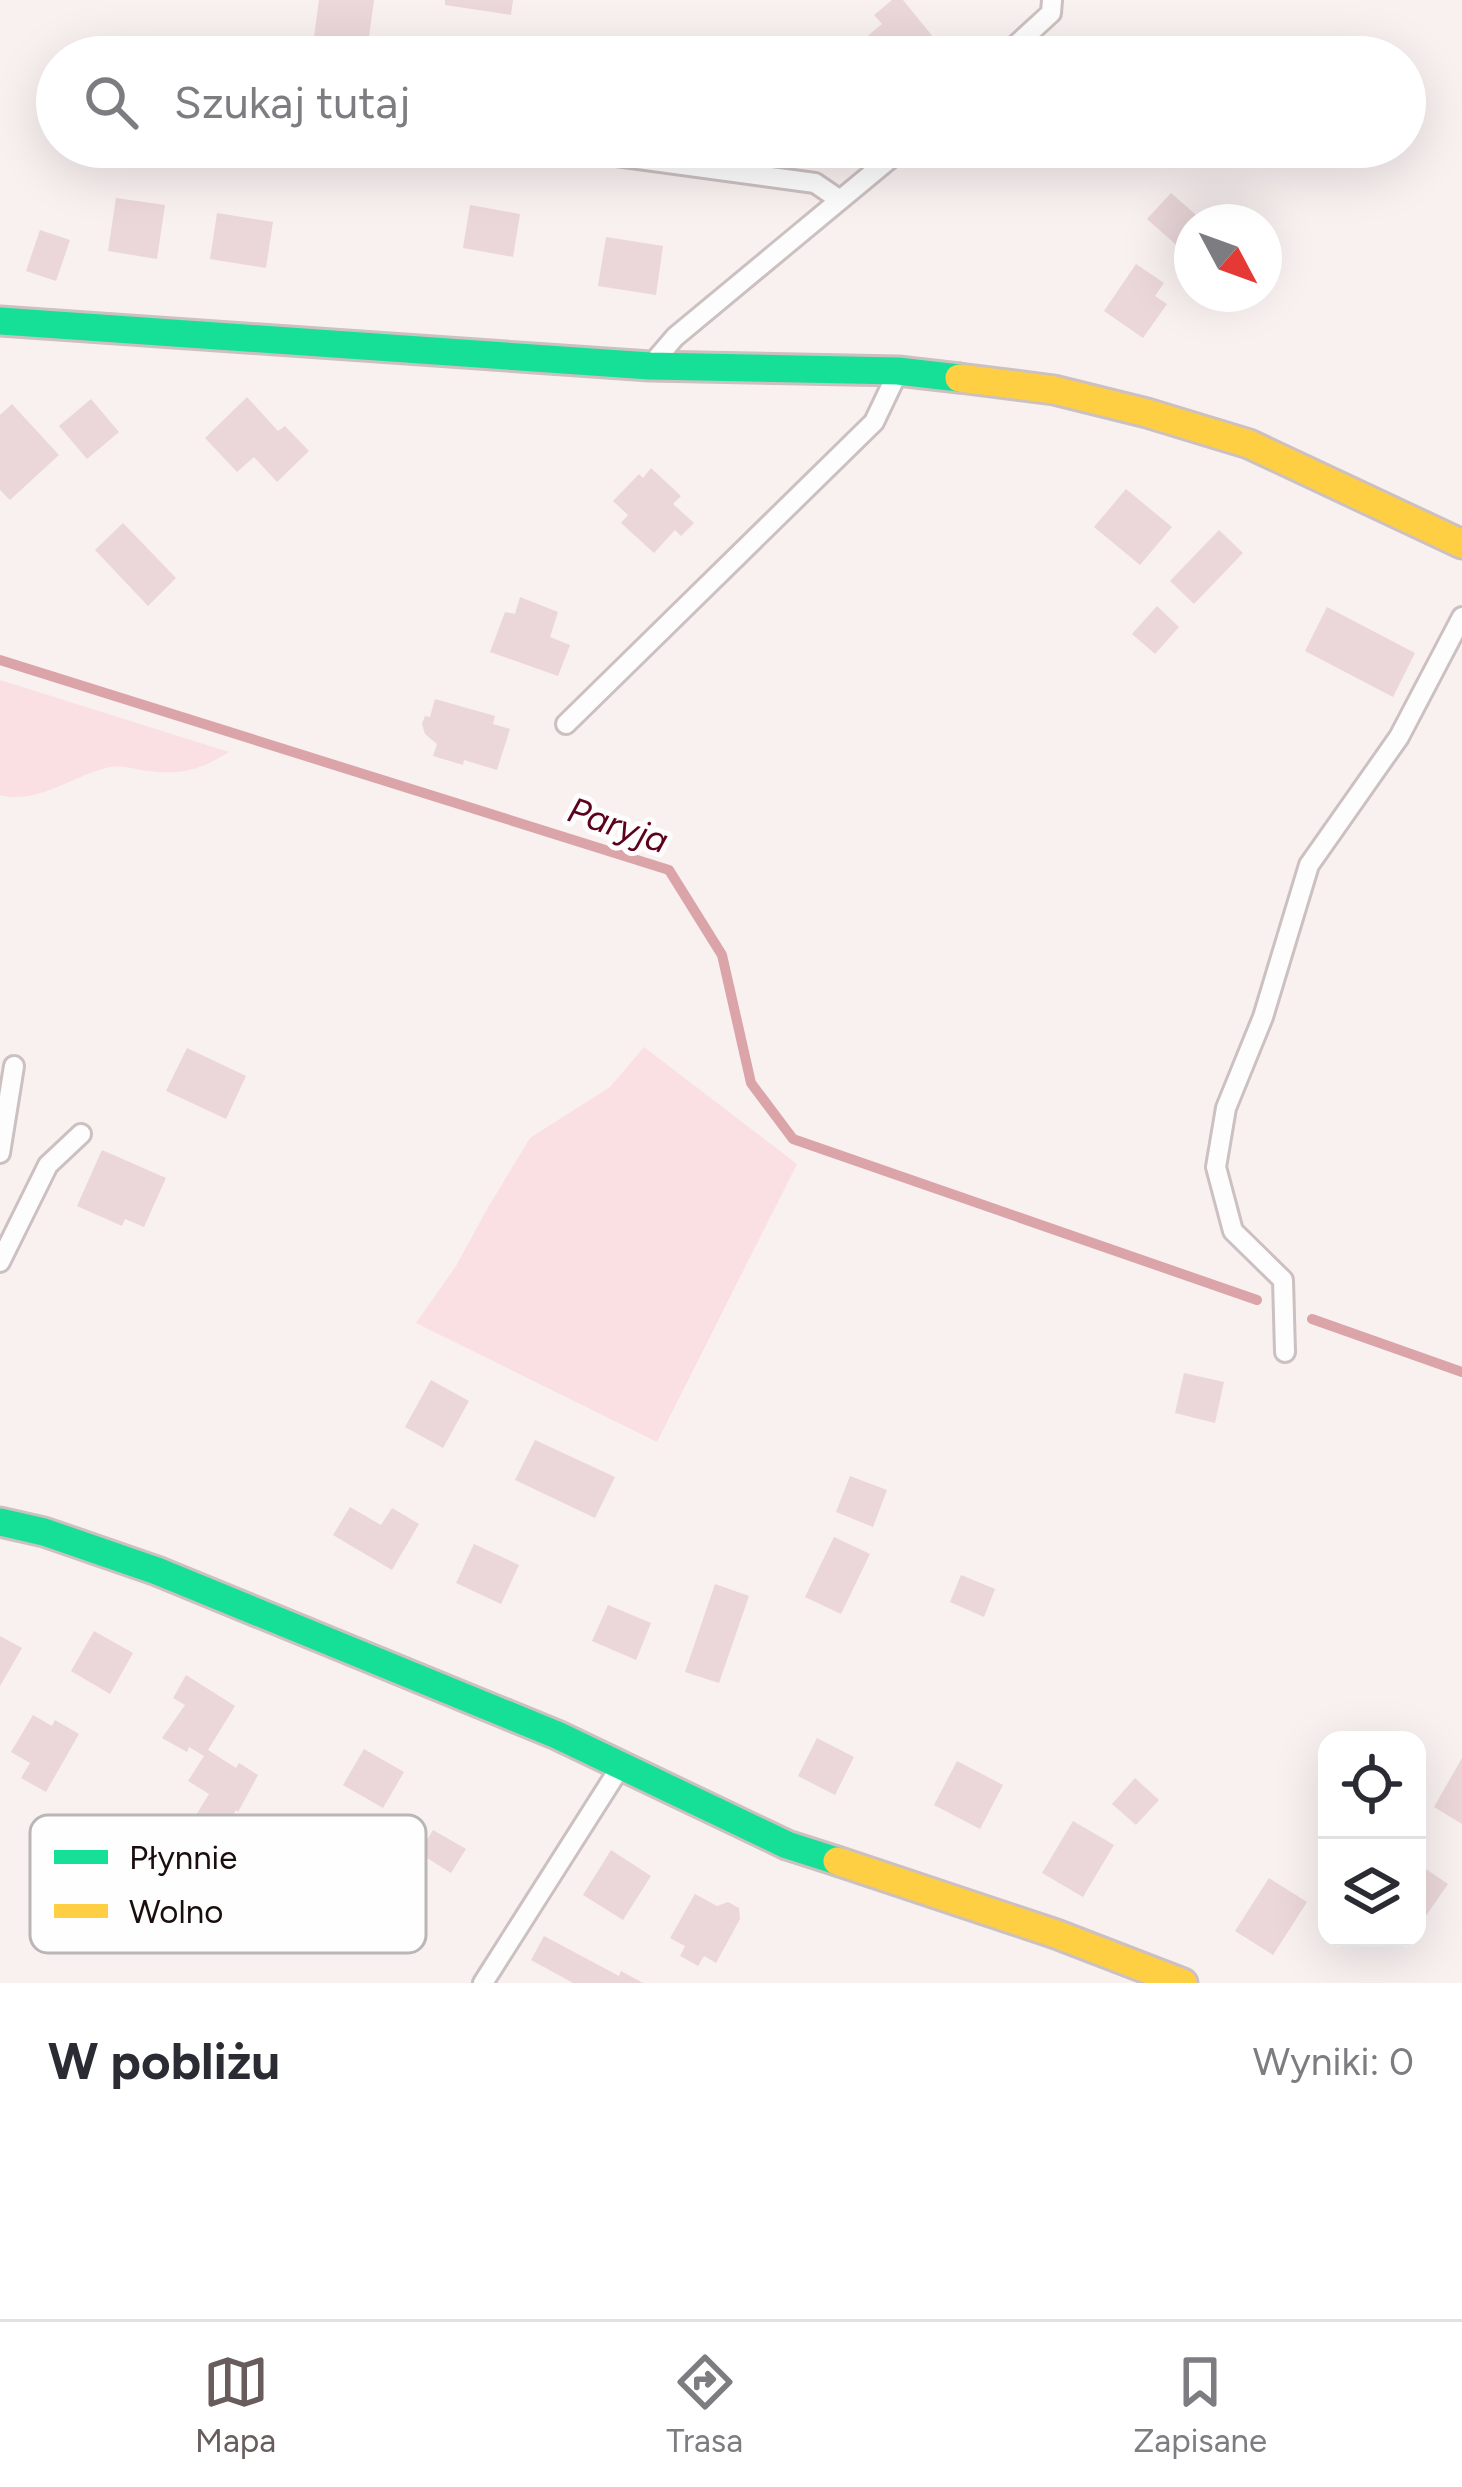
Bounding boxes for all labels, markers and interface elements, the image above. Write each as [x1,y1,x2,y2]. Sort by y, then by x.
search box [36,36,1426,168]
icon: search [78,69,144,135]
text: Szukaj tutaj [174,75,410,129]
north arrow [1174,204,1282,312]
water label: Paryja [562,788,674,862]
map controls [1318,1731,1426,1947]
button: locate [1318,1731,1426,1839]
legend [30,1815,426,1953]
text: Płynnie [129,1838,237,1877]
button: layers [1318,1839,1426,1947]
text: Wolno [129,1892,223,1931]
text: W pobliżu [48,2031,280,2092]
text: Wyniki: 0 [1253,2038,1414,2085]
tab: Mapa [195,2349,276,2460]
tab: Trasa [666,2349,743,2460]
tab: Zapisane [1133,2349,1267,2460]

